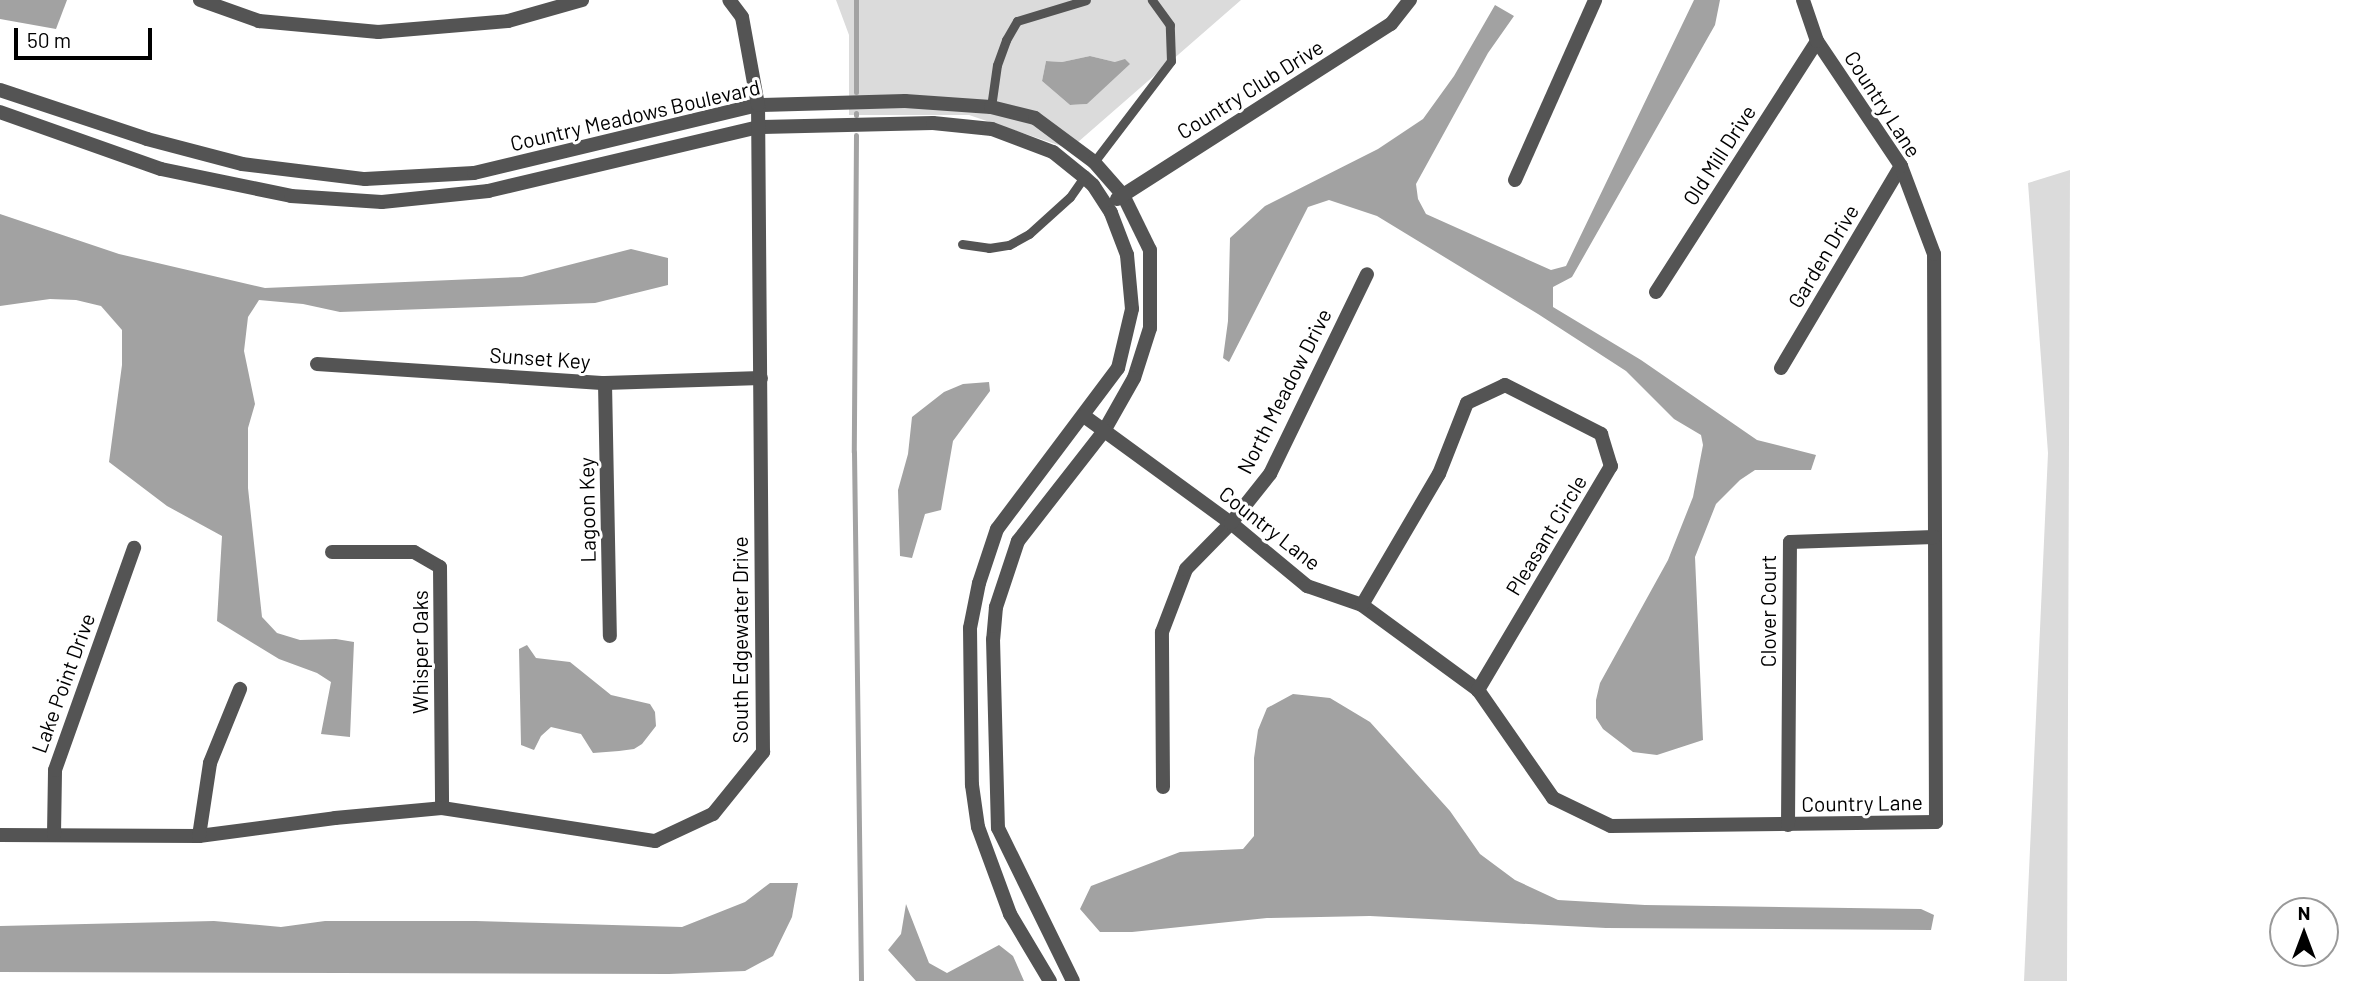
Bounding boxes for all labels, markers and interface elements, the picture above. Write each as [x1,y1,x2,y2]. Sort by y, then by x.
scale bar [18,14,156,58]
text: 50 m [27,27,71,52]
street label: Country Club Drive [1172,34,1328,144]
street label: Country Lane [1839,46,1927,162]
street label: Country Meadows Boulevard [508,74,762,156]
street label: Old Mill Drive [1677,100,1761,210]
street label: Garden Drive [1782,200,1864,312]
street label: North Meadow Drive [1231,304,1337,478]
street label: Sunset Key [489,342,591,374]
street label: Lagoon Key [573,457,601,563]
street label: Pleasant Circle [1500,470,1592,600]
street label: Country Lane [1214,481,1326,575]
street label: South Edgewater Drive [727,536,753,744]
street label: Clover Court [1755,555,1781,667]
street label: Whisper Oaks [407,590,433,714]
street label: Lake Point Drive [26,610,100,756]
street label: Country Lane [1801,789,1923,817]
north arrow [2269,897,2339,967]
text: N [2298,901,2310,924]

